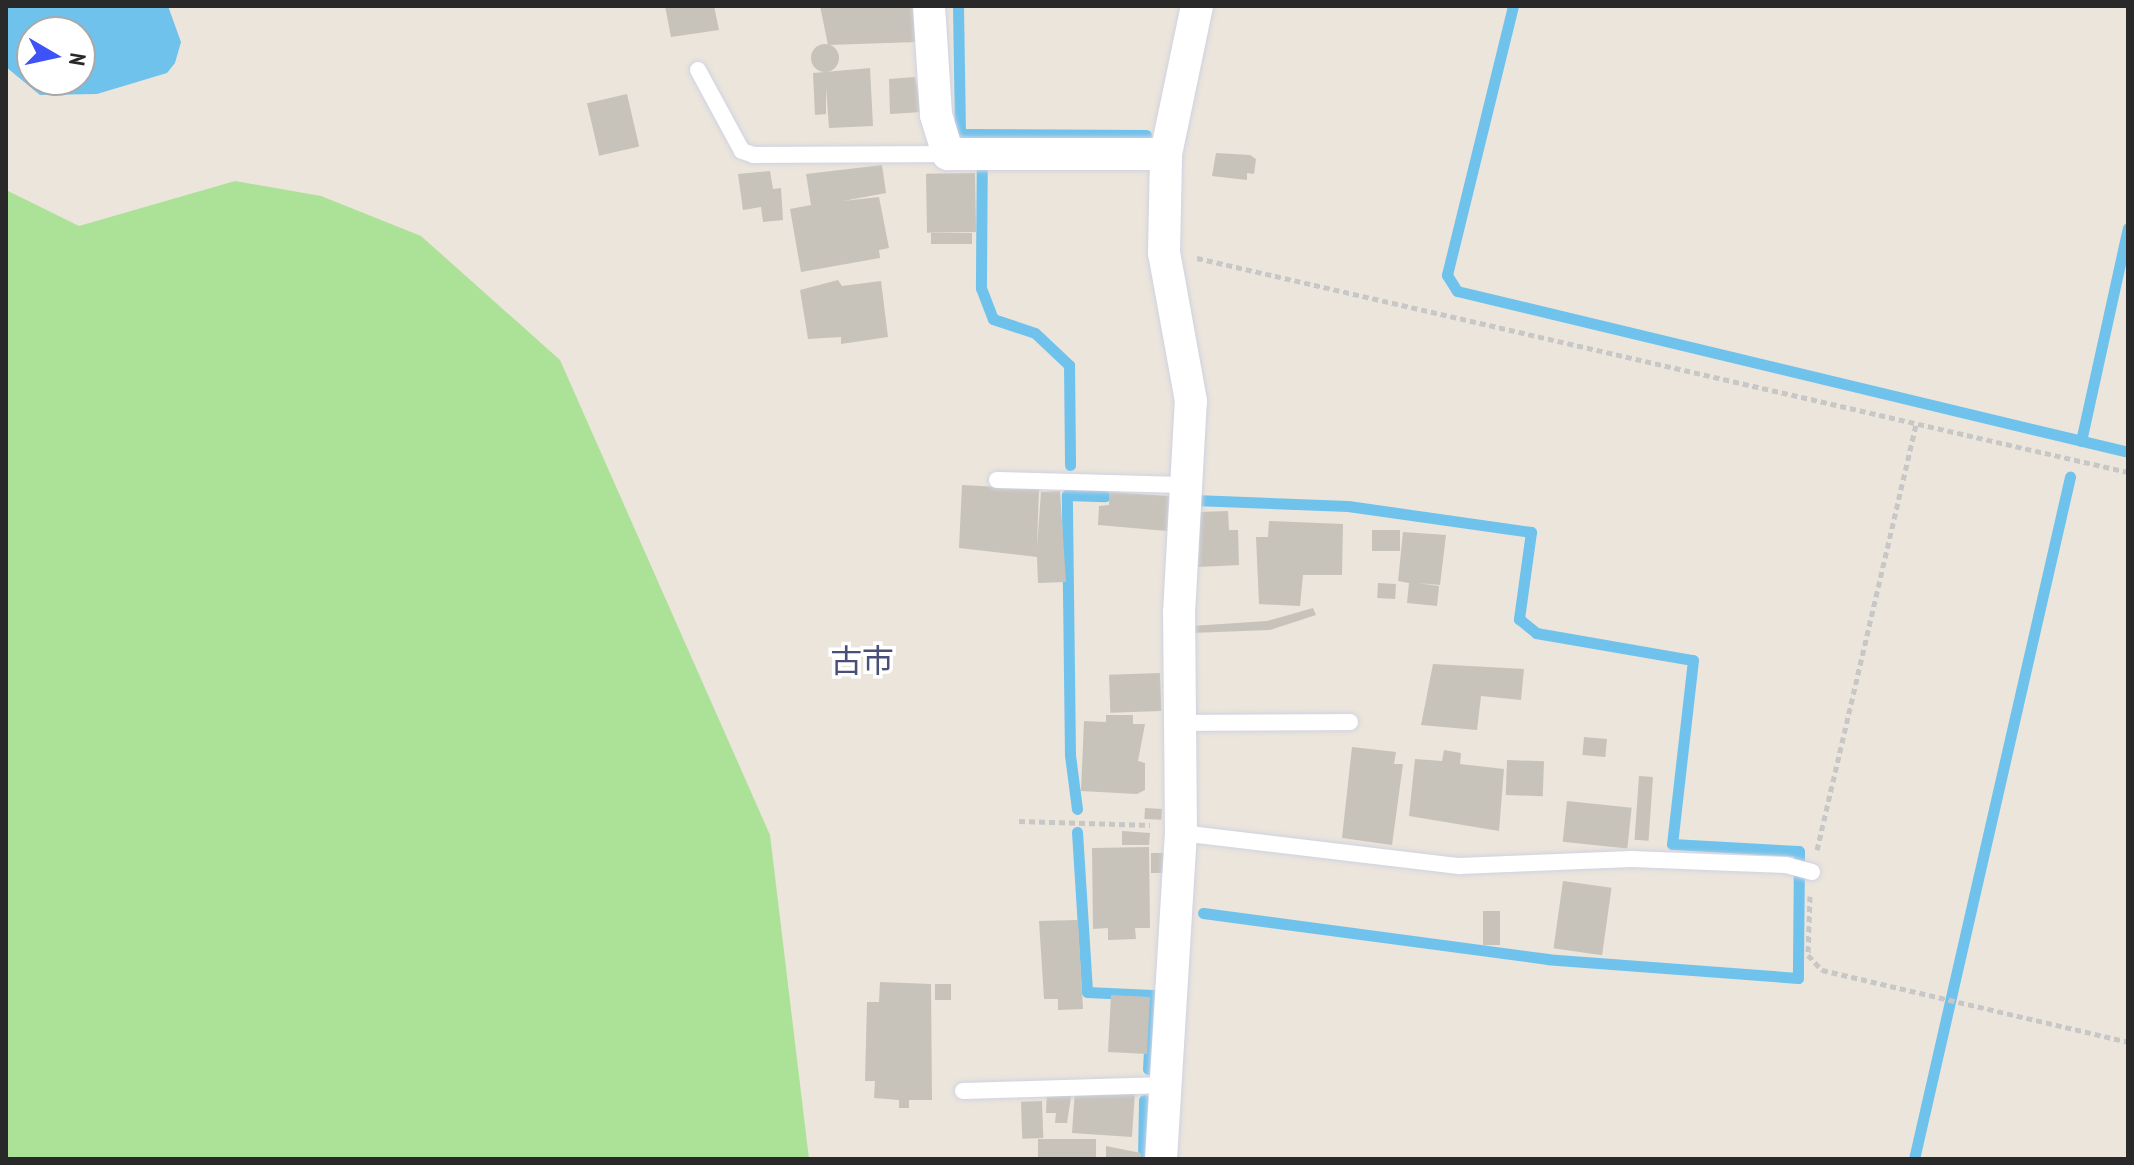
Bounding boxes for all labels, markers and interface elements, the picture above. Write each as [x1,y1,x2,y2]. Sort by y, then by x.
north arrow [16,16,96,96]
text: N [63,51,92,67]
district label: 古市 [830,641,894,679]

